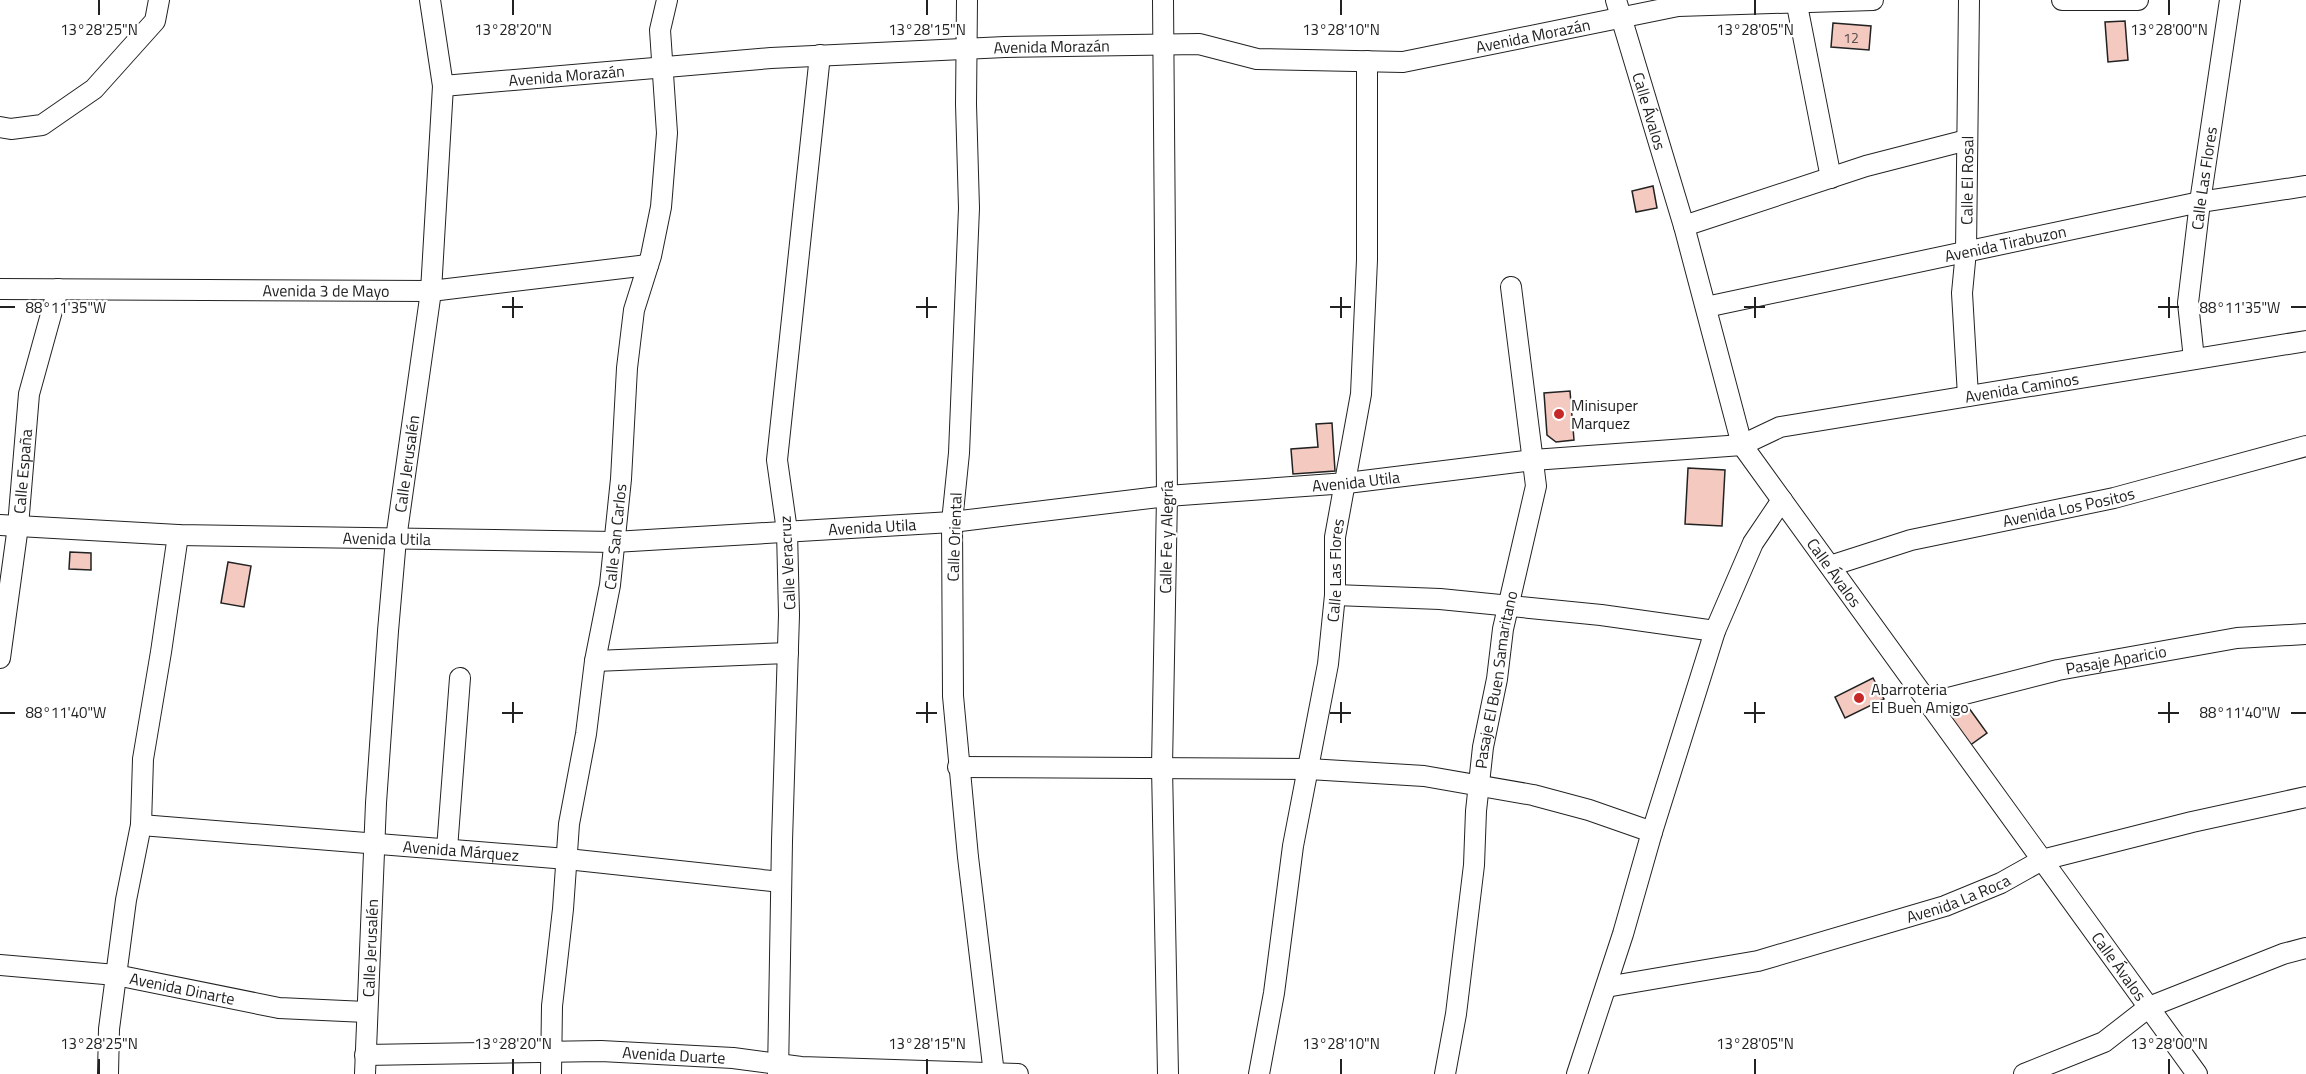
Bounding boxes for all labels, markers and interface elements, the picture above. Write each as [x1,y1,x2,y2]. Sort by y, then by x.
street label: Avenida Morazán [1474,12,1592,59]
text: 13°28'25"N [60,18,138,41]
text: 13°28'20"N [474,18,552,41]
text: 13°28'15"N [888,18,966,41]
text: 13°28'10"N [1302,18,1380,41]
text: 13°28'05"N [1716,18,1794,41]
text: 13°28'00"N [2130,18,2208,41]
house number: 12 [1843,27,1859,48]
street label: Avenida Morazán [993,33,1110,60]
street label: Avenida Morazán [508,59,626,92]
street label: Calle Ávalos [1626,69,1672,153]
street label: Calle Las Flores [2185,125,2223,231]
street label: Calle El Rosal [1954,136,1979,225]
street label: Avenida Tirabuzon [1942,219,2068,268]
street label: Avenida 3 de Mayo [262,278,390,303]
text: 88°11'35"W [26,296,106,319]
text: 88°11'35"W [2200,296,2280,319]
street label: Avenida Caminos [1963,366,2081,409]
place label: Minisuper Marquez [1571,393,1638,435]
marker: Minisuper Marquez [1552,407,1566,421]
street label: Calle Jerusalén [388,413,425,514]
street label: Calle España [7,428,38,515]
street label: Avenida Utila [1311,465,1401,497]
street label: Calle Fe y Alegría [1153,480,1179,594]
street label: Avenida Los Positos [2000,481,2137,533]
street label: Calle San Carlos [597,482,632,592]
street label: Calle Oriental [940,492,968,582]
street label: Avenida Utila [827,512,917,541]
street label: Calle Veracruz [773,515,801,611]
street label: Calle Las Flores [1320,516,1350,623]
street label: Avenida Utila [342,526,431,551]
street label: Calle Ávalos [1801,533,1868,612]
street label: Pasaje El Buen Samaritano [1469,588,1523,770]
street label: Pasaje Aparicio [2064,639,2168,680]
place label: Abarroteria El Buen Amigo [1871,677,1969,719]
marker: Abarroteria El Buen Amigo [1852,691,1866,705]
text: 88°11'40"W [26,701,106,724]
text: 88°11'40"W [2200,701,2280,724]
street label: Avenida Márquez [402,834,520,867]
street label: Avenida La Roca [1903,868,2015,929]
street label: Calle Jerusalén [356,898,384,998]
street label: Calle Ávalos [2086,927,2152,1006]
street label: Avenida Dinarte [128,966,237,1011]
text: 13°28'25"N [60,1032,138,1055]
text: 13°28'20"N [474,1032,552,1055]
text: 13°28'15"N [888,1032,966,1055]
text: 13°28'10"N [1302,1032,1380,1055]
text: 13°28'05"N [1716,1032,1794,1055]
text: 13°28'00"N [2130,1032,2208,1055]
street label: Avenida Duarte [622,1040,726,1070]

